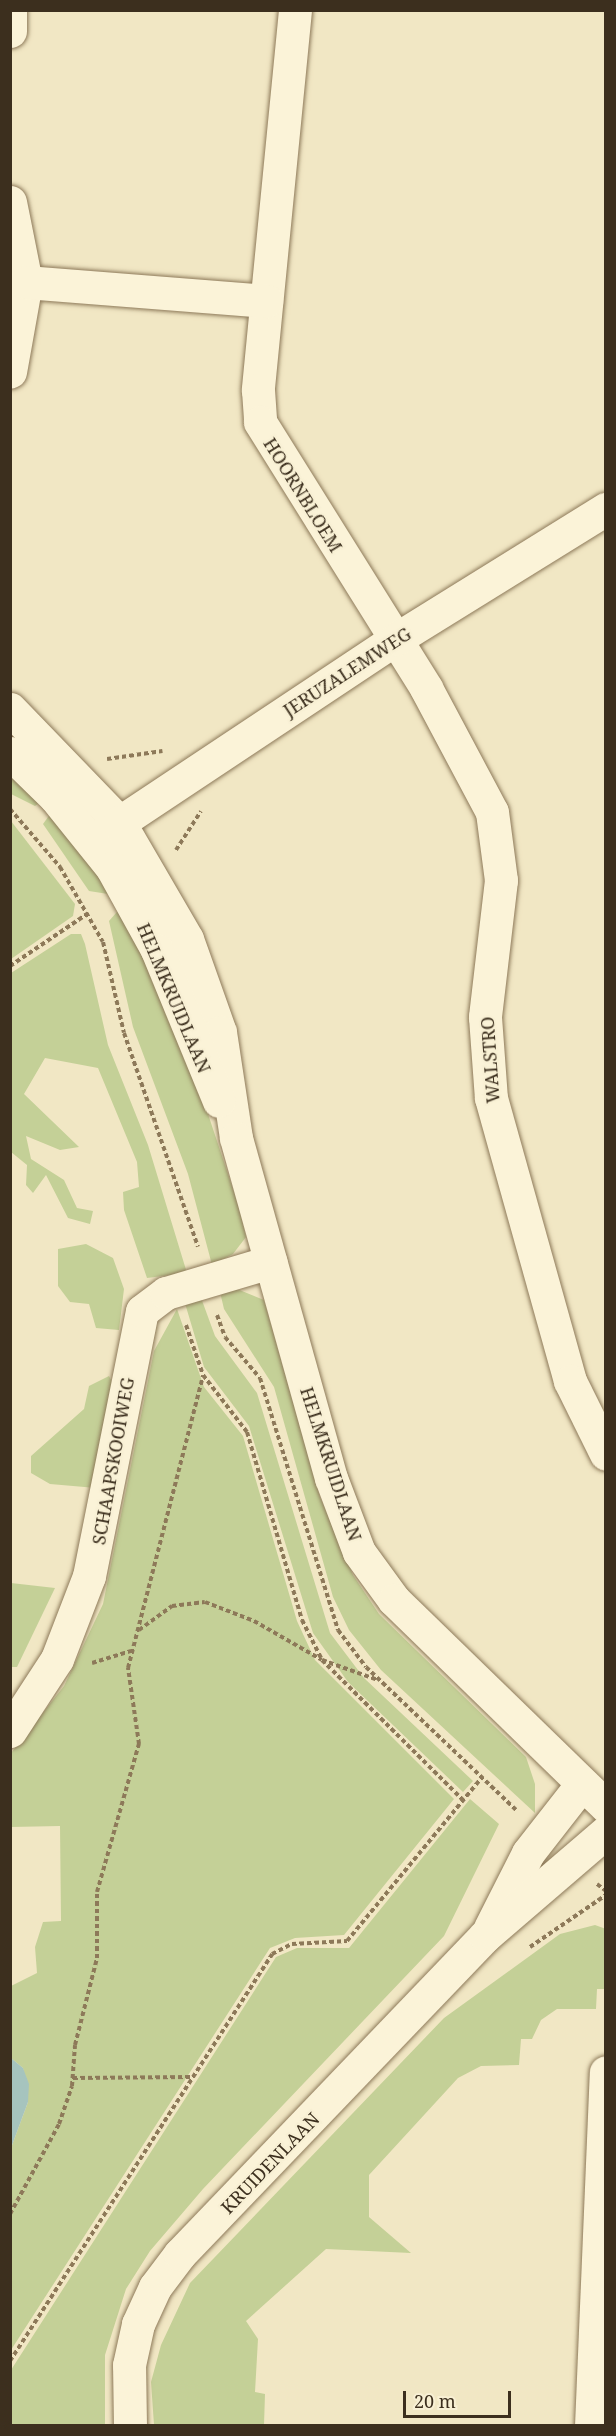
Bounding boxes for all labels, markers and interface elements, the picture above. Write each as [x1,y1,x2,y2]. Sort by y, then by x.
street label: HOORNBLOEM [259,434,347,556]
street label: JERUZALEMWEG [279,623,415,721]
street label: HELMKRUIDLAAN [133,920,215,1076]
street label: WALSTRO [476,1016,504,1104]
street label: SCHAAPSKOOIWEG [88,1376,138,1546]
street label: HELMKRUIDLAAN [296,1384,366,1544]
street label: KRUIDENLAAN [216,2108,324,2218]
scale bar [406,2379,514,2417]
text: 20 m [414,2389,456,2413]

